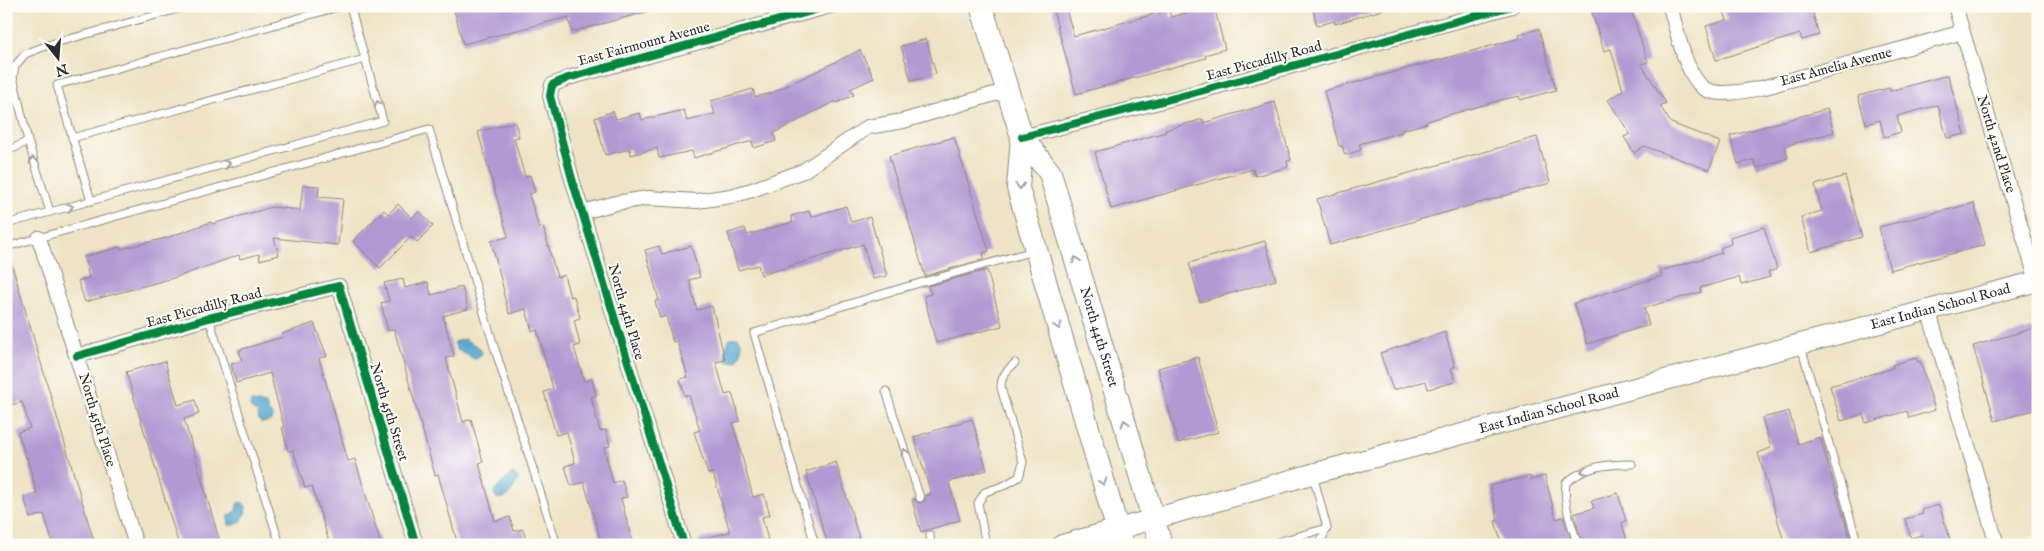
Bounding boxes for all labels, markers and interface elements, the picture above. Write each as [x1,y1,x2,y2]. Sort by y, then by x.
street label: East Fairmount Avenue [576,18,712,70]
north arrow [32,32,82,82]
street label: East Piccadilly Road [1204,37,1324,85]
street label: East Amelia Avenue [1778,43,1894,91]
text: N [53,59,71,80]
street label: North 42nd Place [1973,93,2020,196]
one-way arrow [374,100,384,109]
one-way arrow [29,156,39,164]
one-way arrow [222,159,231,170]
one-way arrow [1014,182,1025,190]
one-way arrow [66,202,74,212]
one-way arrow [1072,256,1082,265]
street label: North 44th Place [604,262,648,363]
street label: East Indian School Road [1868,280,2013,334]
street label: East Piccadilly Road [144,284,264,332]
street label: North 44th Street [1075,285,1122,389]
one-way arrow [1052,322,1062,330]
street label: North 45th Street [366,361,413,463]
street label: North 45th Place [74,371,120,470]
street label: East Indian School Road [1477,384,1621,438]
one-way arrow [1120,419,1130,427]
one-way arrow [901,448,911,456]
one-way arrow [1580,465,1589,475]
one-way arrow [1098,478,1108,486]

